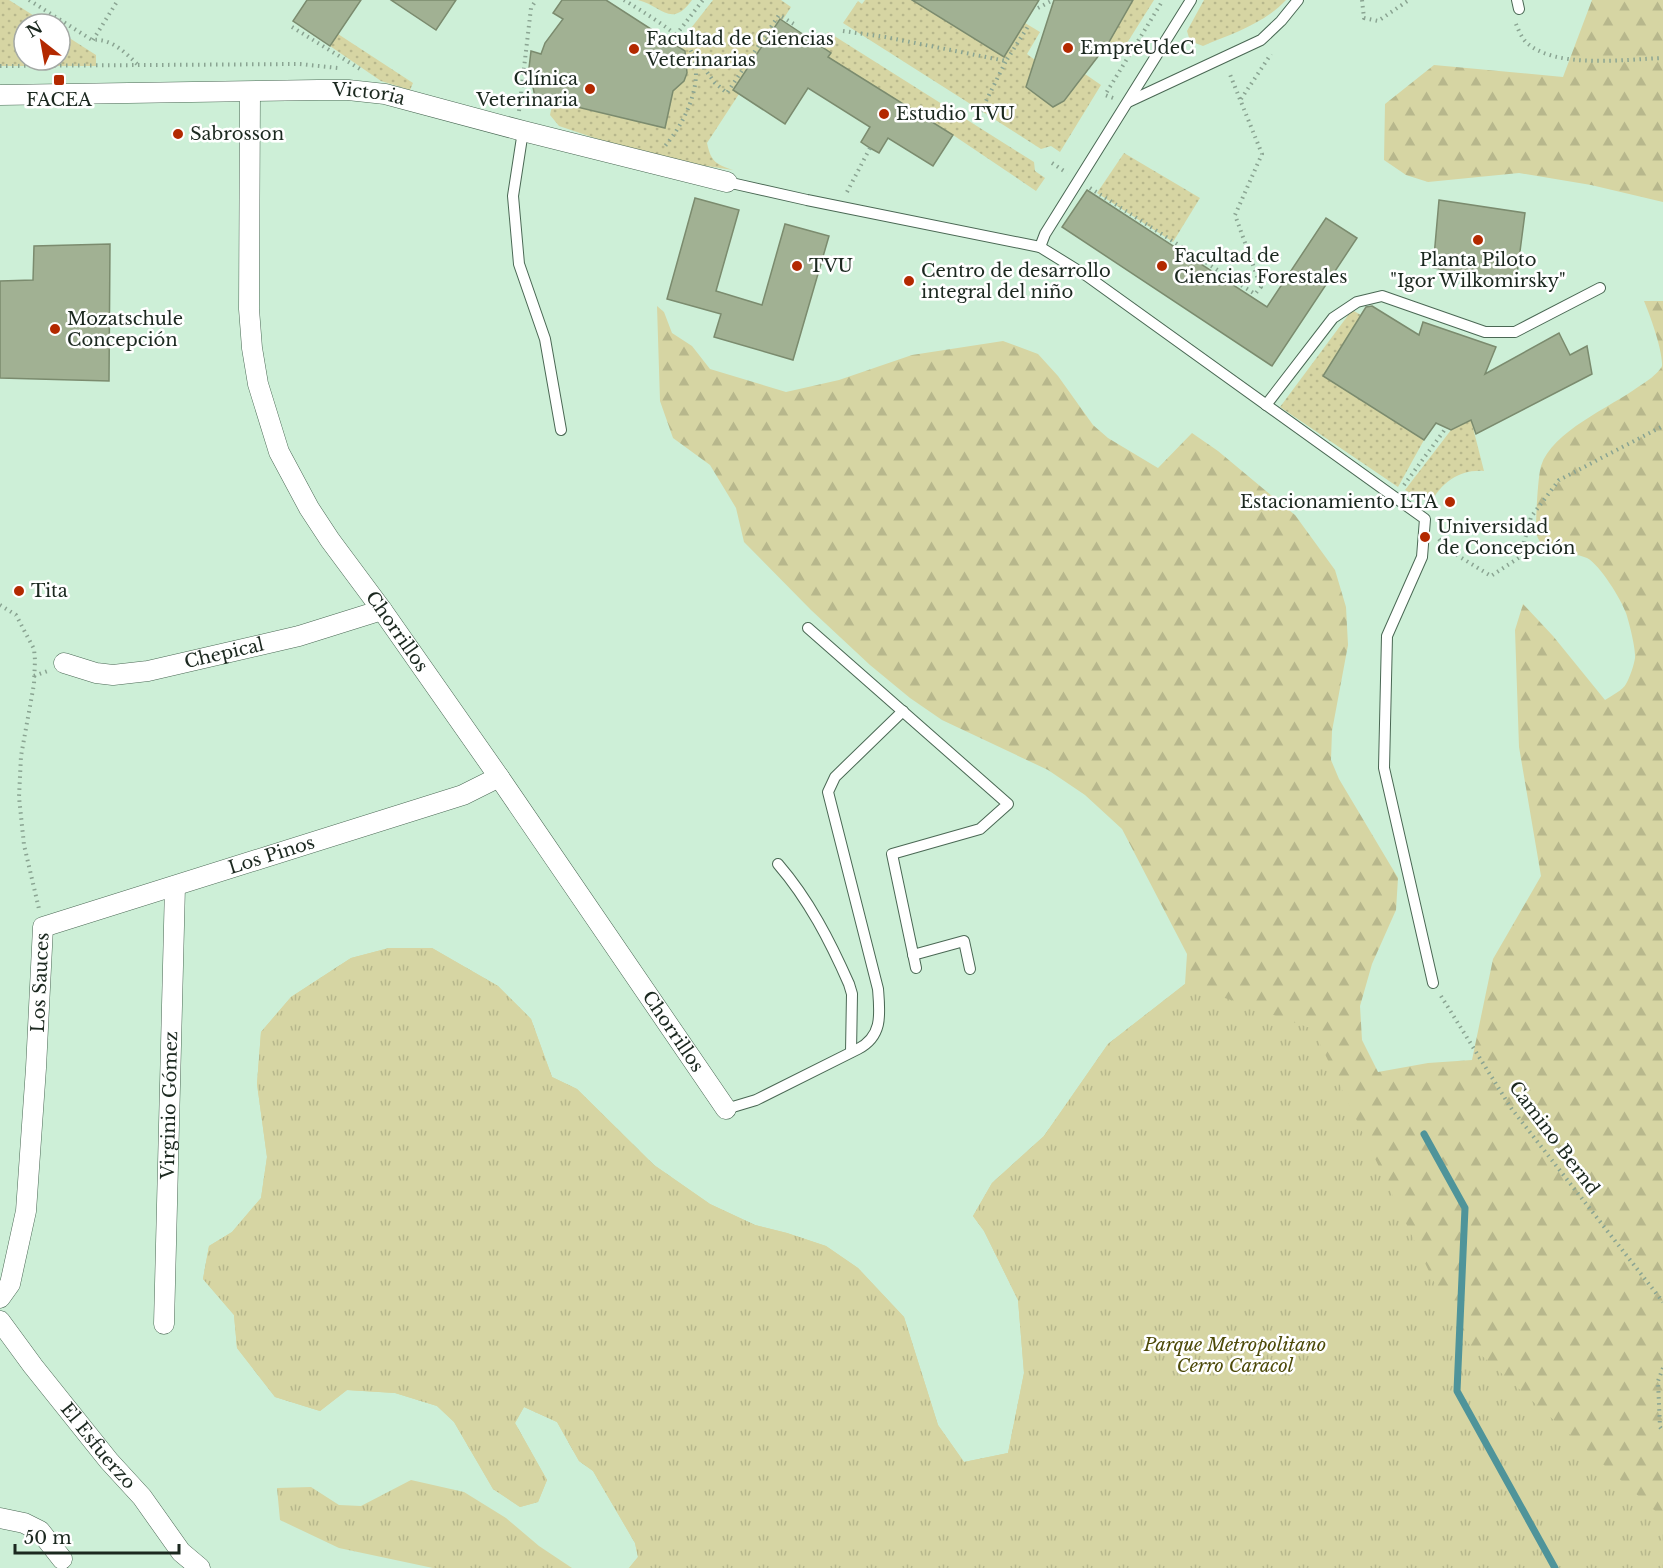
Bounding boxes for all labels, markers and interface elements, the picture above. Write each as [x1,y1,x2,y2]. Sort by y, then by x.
north arrow [12,12,72,72]
text: N [23,17,46,42]
place label: Facultad de Ciencias Veterinarias [645,28,834,71]
place label: EmpreUdeC [1080,37,1194,59]
marker: EmpreUdeC [1061,41,1075,55]
marker: Facultad de Ciencias Veterinarias [627,42,641,56]
place label: Clínica Veterinaria [475,68,578,111]
marker: FACEA [52,73,66,87]
street label: Victoria [331,79,407,110]
marker: Clínica Veterinaria [583,82,597,96]
place label: FACEA [26,89,93,111]
place label: Estudio TVU [896,103,1015,125]
marker: Estudio TVU [877,107,891,121]
place label: Sabrosson [190,123,284,145]
marker: Sabrosson [171,127,185,141]
marker: Planta Piloto "Igor Wilkomirsky" [1471,233,1485,247]
place label: Facultad de Ciencias Forestales [1174,245,1347,288]
place label: Planta Piloto "Igor Wilkomirsky" [1390,249,1566,292]
place label: TVU [809,255,853,277]
marker: TVU [790,259,804,273]
marker: Facultad de Ciencias Forestales [1155,259,1169,273]
place label: Centro de desarrollo integral del niño [921,260,1111,303]
marker: Centro de desarrollo integral del niño [902,274,916,288]
place label: Mozatschule Concepción [67,308,183,351]
marker: Mozatschule Concepción [48,322,62,336]
place label: Estacionamiento LTA [1240,491,1439,513]
marker: Estacionamiento LTA [1443,495,1457,509]
place label: Universidad de Concepción [1437,516,1575,559]
marker: Universidad de Concepción [1418,530,1432,544]
place label: Tita [31,580,68,602]
marker: Tita [12,584,26,598]
street label: Chorrillos [361,587,433,676]
street label: Chepical [182,633,266,673]
street label: Los Pinos [226,831,317,879]
street label: Los Sauces [27,932,54,1033]
street label: Chorrillos [638,987,709,1076]
street label: Virginio Gómez [157,1031,182,1180]
street label: Camino Bernd [1504,1077,1604,1199]
park label: Parque Metropolitano Cerro Caracol [1143,1334,1326,1377]
street label: El Esfuerzo [56,1398,140,1494]
scale bar [15,1517,178,1555]
text: 50 m [24,1527,72,1549]

